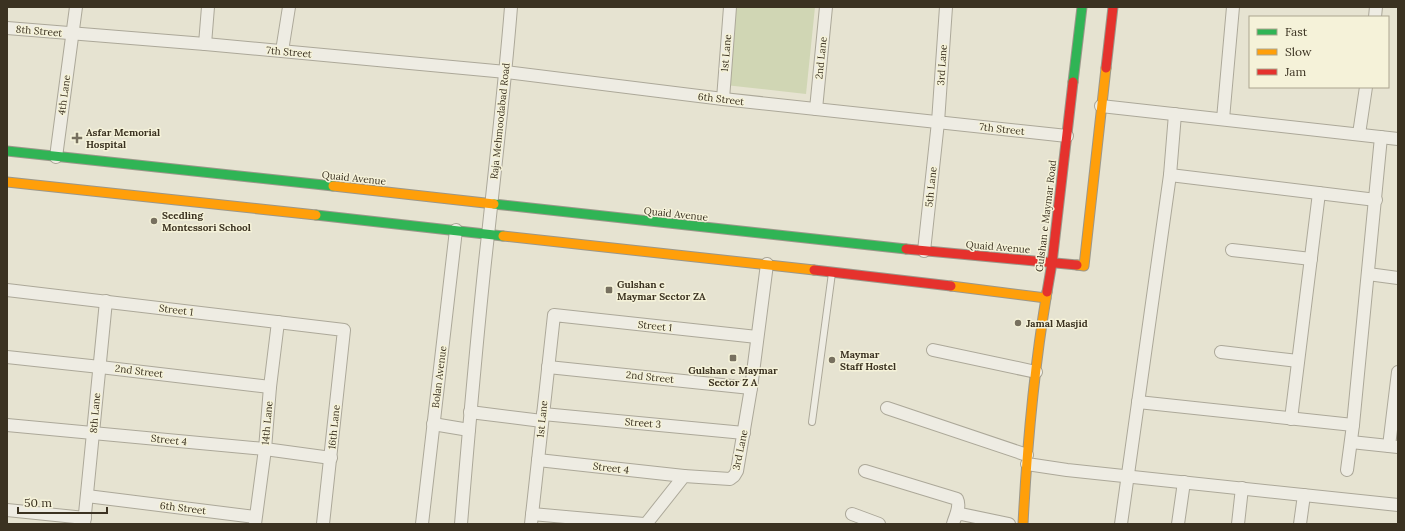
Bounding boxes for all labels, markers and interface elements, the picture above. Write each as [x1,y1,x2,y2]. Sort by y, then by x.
legend [1249,16,1389,88]
street label: 8th Street [15,22,63,40]
text: Fast [1285,24,1308,39]
street label: 1st Lane [718,33,734,72]
street label: 2nd Lane [812,36,830,80]
street label: 3rd Lane [934,43,950,86]
street label: 7th Street [266,44,312,60]
text: Slow [1285,44,1312,59]
street label: Raja Mehmoodabad Road [487,62,513,180]
text: Jam [1284,64,1306,79]
street label: 4th Lane [55,73,73,116]
street label: 6th Street [697,90,745,108]
street label: 7th Street [979,120,1025,138]
place label: Asfar Memorial Hospital [86,126,160,151]
marker: Asfar Memorial Hospital [71,132,83,144]
street label: Gulshan e Maymar Road [1033,159,1059,273]
street label: 5th Lane [922,166,940,208]
street label: Quaid Avenue [321,168,387,188]
street label: Quaid Avenue [643,204,709,224]
place label: Seedling Montessori School [162,209,251,234]
marker: Seedling Montessori School [149,216,159,226]
street label: Quaid Avenue [965,238,1031,256]
place label: Gulshan e Maymar Sector ZA [617,278,706,303]
marker: Gulshan e Maymar Sector ZA [604,285,614,295]
street label: Street 1 [158,301,194,319]
place label: Jamal Masjid [1026,317,1088,330]
street label: Street 1 [637,318,673,334]
marker: Jamal Masjid [1013,318,1023,328]
street label: Bolan Avenue [429,345,449,409]
place label: Maymar Staff Hostel [840,348,896,373]
marker: Gulshan e Maymar Sector Z A [728,353,738,363]
marker: Maymar Staff Hostel [827,355,837,365]
street label: 2nd Street [114,362,164,380]
place label: Gulshan e Maymar Sector Z A [688,364,778,389]
street label: 2nd Street [625,368,675,386]
street label: 8th Lane [87,392,103,434]
street label: 1st Lane [534,399,550,438]
street label: 14th Lane [259,400,275,446]
street label: 16th Lane [325,404,343,450]
street label: Street 3 [624,415,662,431]
street label: 3rd Lane [729,428,751,471]
street label: Street 4 [150,432,188,448]
street label: Street 4 [592,459,630,477]
scale bar [18,489,107,515]
text: 50 m [24,495,52,510]
street label: 6th Street [159,499,207,517]

